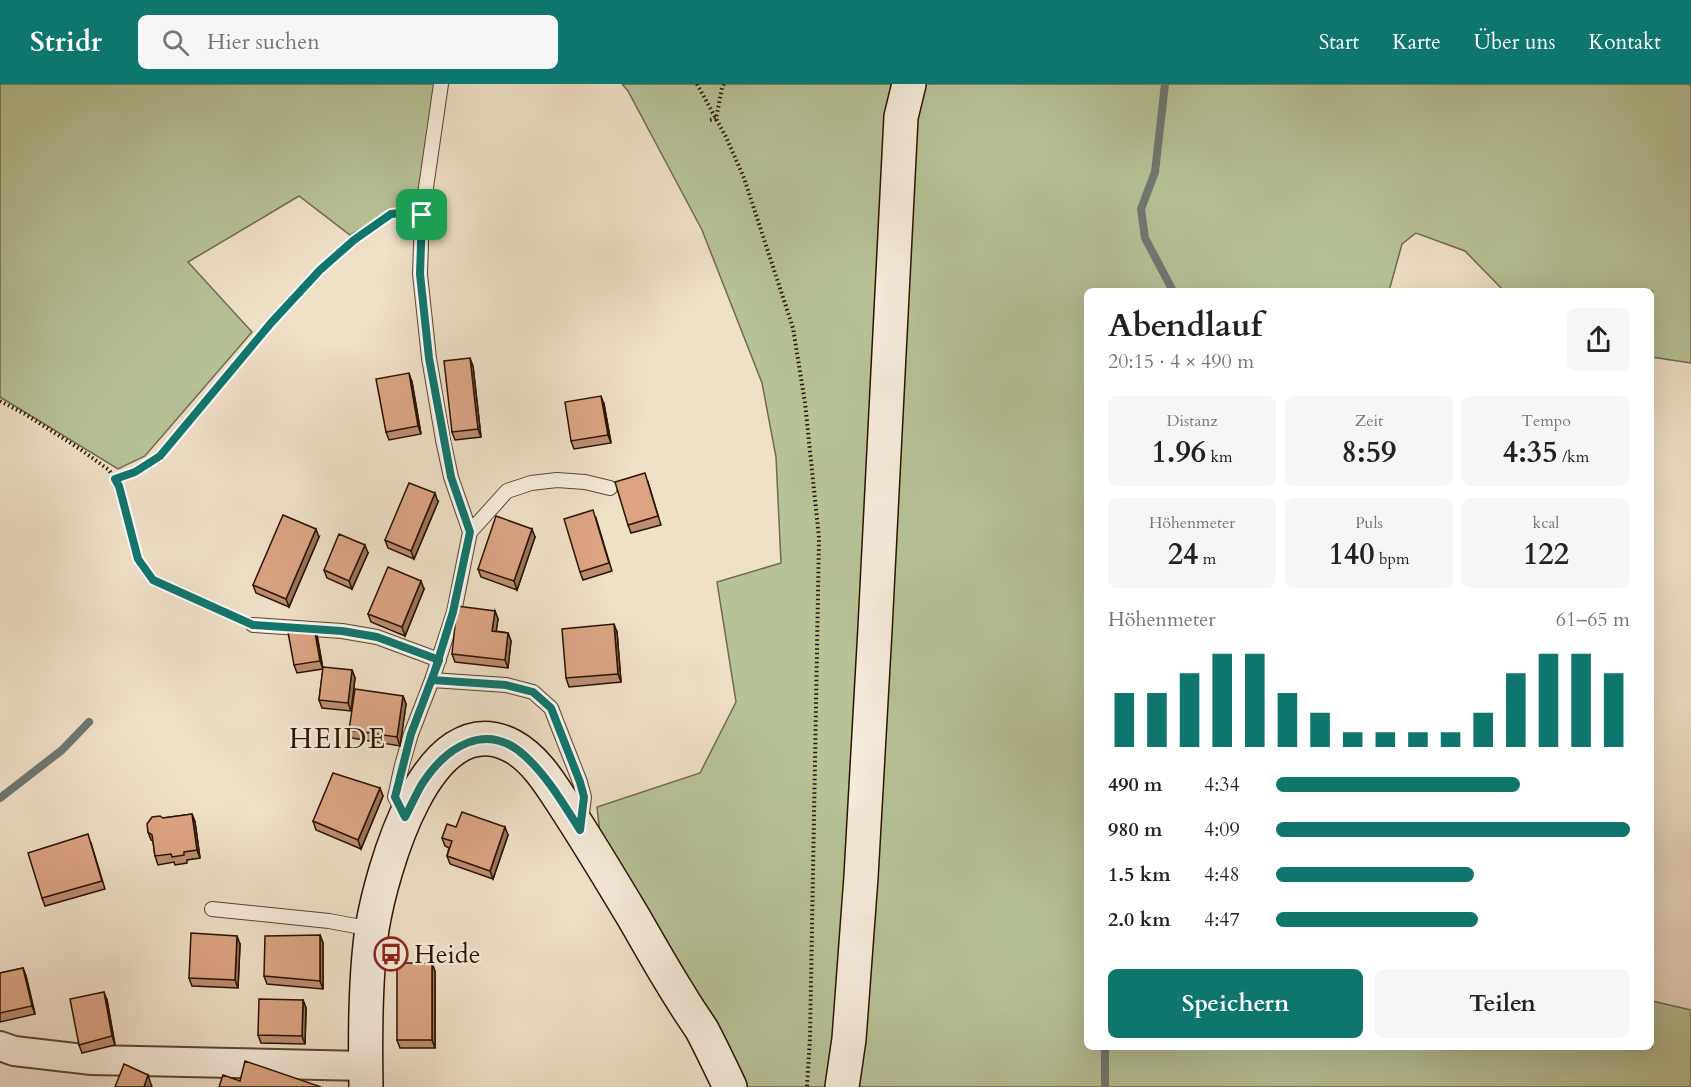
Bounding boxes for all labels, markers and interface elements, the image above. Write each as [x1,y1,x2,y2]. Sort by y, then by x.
search box [138,15,558,69]
text: Stridr [30,23,102,61]
icon: search [159,26,192,59]
text: Hier suchen [207,27,320,57]
text: Start [1319,28,1359,57]
text: Karte [1392,28,1441,57]
text: Über uns [1474,28,1556,57]
text: Kontakt [1589,28,1661,57]
pin [396,189,447,240]
icon: arrive [405,198,438,231]
text: Abendlauf [1108,303,1262,348]
button: share [1567,308,1630,371]
text: 20:15 · 4 × 490 m [1108,348,1254,375]
text: Distanz [1166,410,1218,432]
text: Zeit [1355,410,1383,432]
text: Tempo [1521,410,1571,432]
text: 1.96 [1151,432,1206,473]
text: 8:59 [1342,432,1396,473]
text: 4:35 [1503,432,1558,473]
text: km [1206,446,1233,468]
text: /km [1558,446,1589,468]
text: Höhenmeter [1149,512,1235,534]
text: Puls [1355,512,1383,534]
text: kcal [1533,512,1559,534]
text: 24 [1168,534,1198,575]
text: 140 [1328,534,1375,575]
text: 122 [1523,534,1569,575]
text: m [1198,548,1216,570]
text: bpm [1375,548,1410,570]
text: Höhenmeter [1108,606,1216,633]
text: 61–65 m [1556,606,1630,633]
district label: HEIDE [289,720,387,758]
text: 490 m [1108,771,1163,798]
text: 4:34 [1204,771,1240,798]
text: 980 m [1108,816,1163,843]
text: 4:09 [1204,816,1240,843]
text: 1.5 km [1108,861,1171,888]
text: 4:48 [1204,861,1240,888]
text: 2.0 km [1108,906,1171,933]
text: 4:47 [1204,906,1240,933]
bus stop icon: Heide [373,936,409,972]
place label: Heide [414,937,481,972]
button: Speichern [1108,969,1363,1038]
button: Teilen [1375,969,1630,1038]

